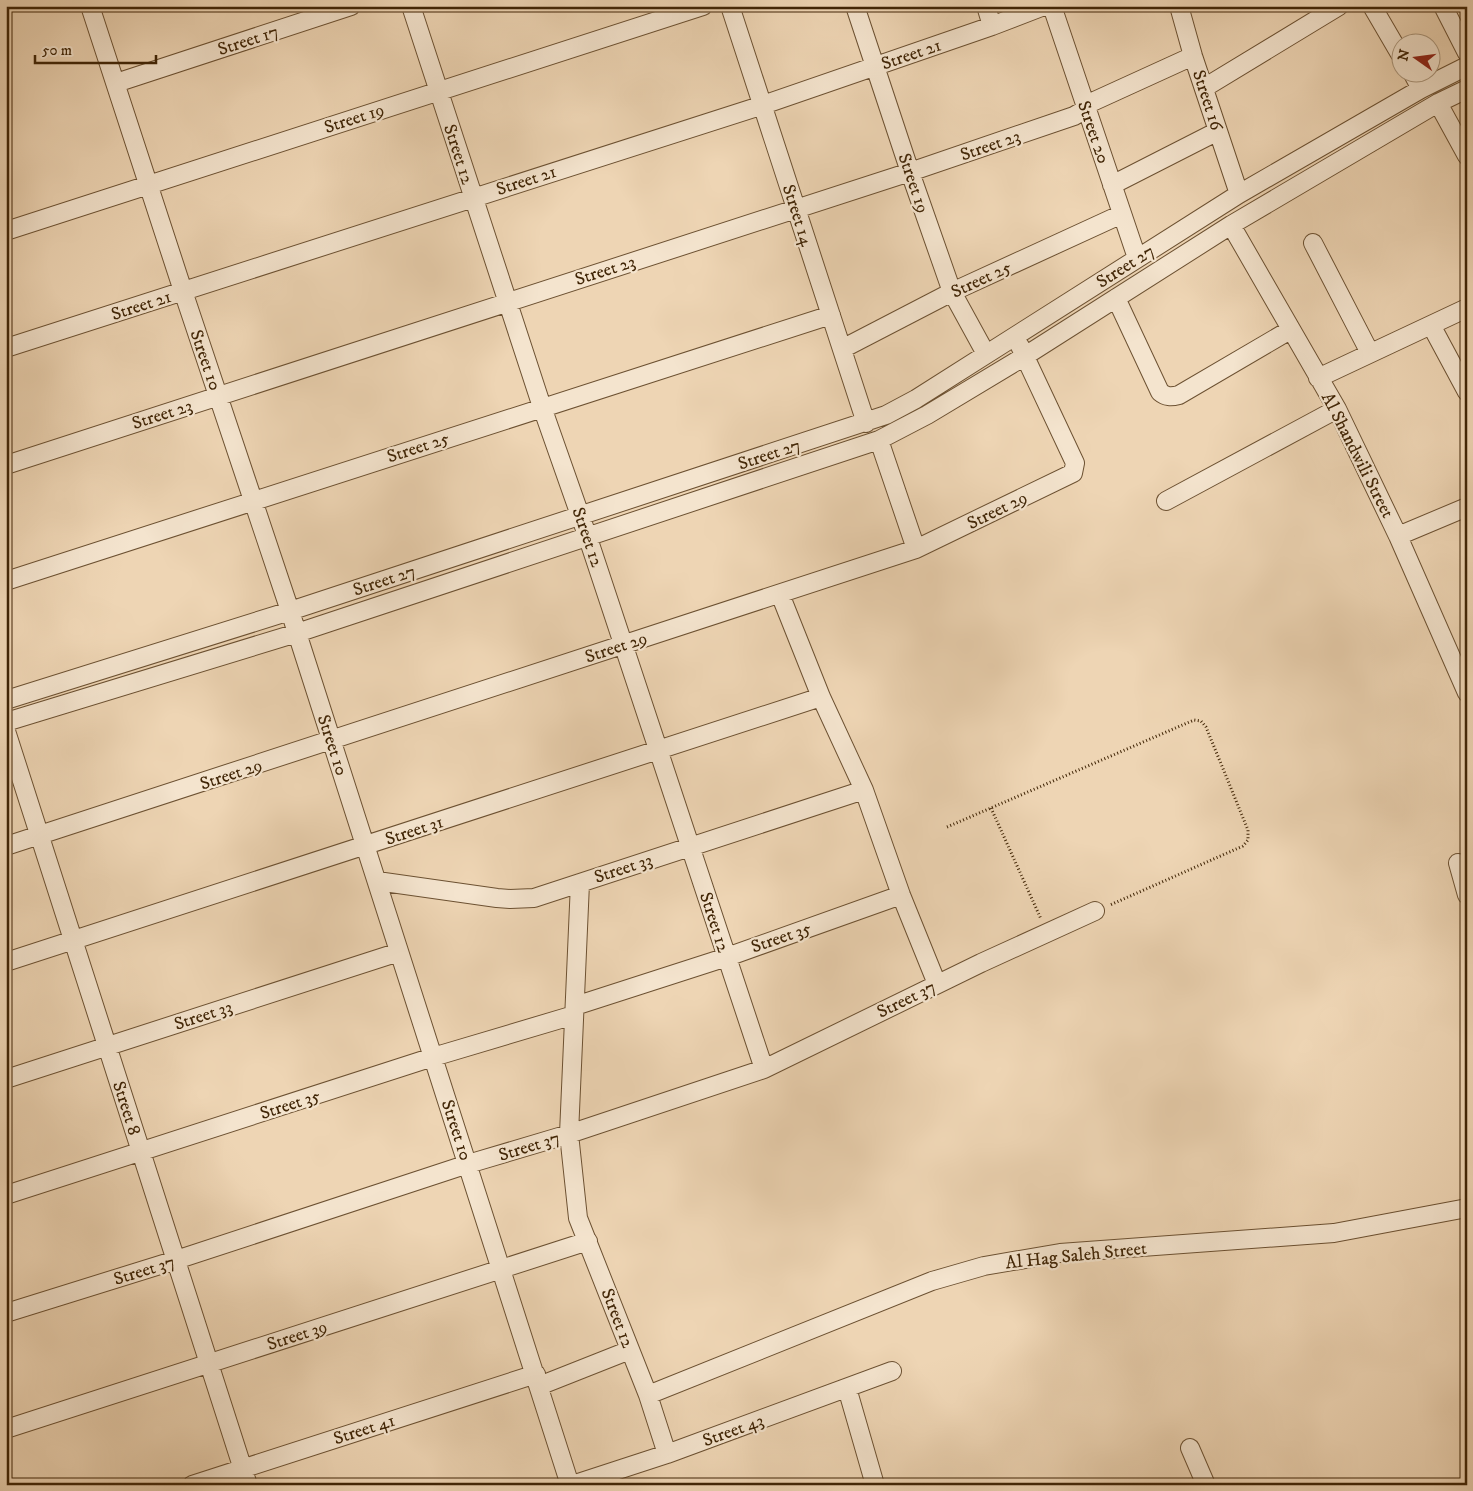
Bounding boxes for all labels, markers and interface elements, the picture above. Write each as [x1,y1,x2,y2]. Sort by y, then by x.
street label: Street 17 [215,21,281,61]
scale bar [35,32,156,64]
north arrow [1390,32,1440,82]
street label: Street 21 [878,34,944,75]
text: 50 m [42,41,72,60]
text: N [1394,47,1415,63]
street label: Street 16 [1187,67,1227,134]
street label: Street 20 [1072,98,1114,167]
street label: Street 19 [321,99,387,139]
street label: Street 12 [438,121,478,187]
street label: Street 23 [957,125,1023,166]
street label: Street 19 [893,150,934,216]
street label: Street 21 [493,161,559,201]
street label: Street 14 [777,182,818,249]
street label: Street 27 [1092,240,1159,293]
street label: Street 23 [572,251,638,291]
street label: Street 25 [948,256,1015,303]
street label: Street 21 [108,286,174,326]
street label: Street 10 [184,327,226,394]
street label: Al Shandwili Street [1316,389,1398,522]
street label: Street 23 [129,395,195,435]
street label: Street 25 [384,428,452,468]
street label: Street 27 [735,435,803,475]
street label: Street 29 [964,487,1031,535]
street label: Street 12 [567,504,608,570]
street label: Street 27 [350,561,418,601]
street label: Street 29 [582,628,650,668]
street label: Street 10 [312,712,352,779]
street label: Street 29 [197,755,265,795]
street label: Street 31 [382,811,446,851]
street label: Street 33 [591,849,655,889]
street label: Street 12 [694,889,734,955]
street label: Street 35 [748,917,814,958]
street label: Street 37 [873,976,939,1024]
street label: Street 33 [171,996,235,1036]
street label: Street 8 [107,1079,145,1138]
street label: Street 35 [257,1085,323,1125]
street label: Street 10 [436,1097,476,1164]
street label: Street 37 [496,1127,562,1167]
street label: Al Hag Saleh Street [1004,1238,1148,1274]
street label: Street 37 [111,1251,177,1291]
street label: Street 12 [596,1286,638,1351]
street label: Street 39 [264,1316,330,1356]
street label: Street 41 [331,1410,398,1450]
street label: Street 43 [700,1410,767,1452]

